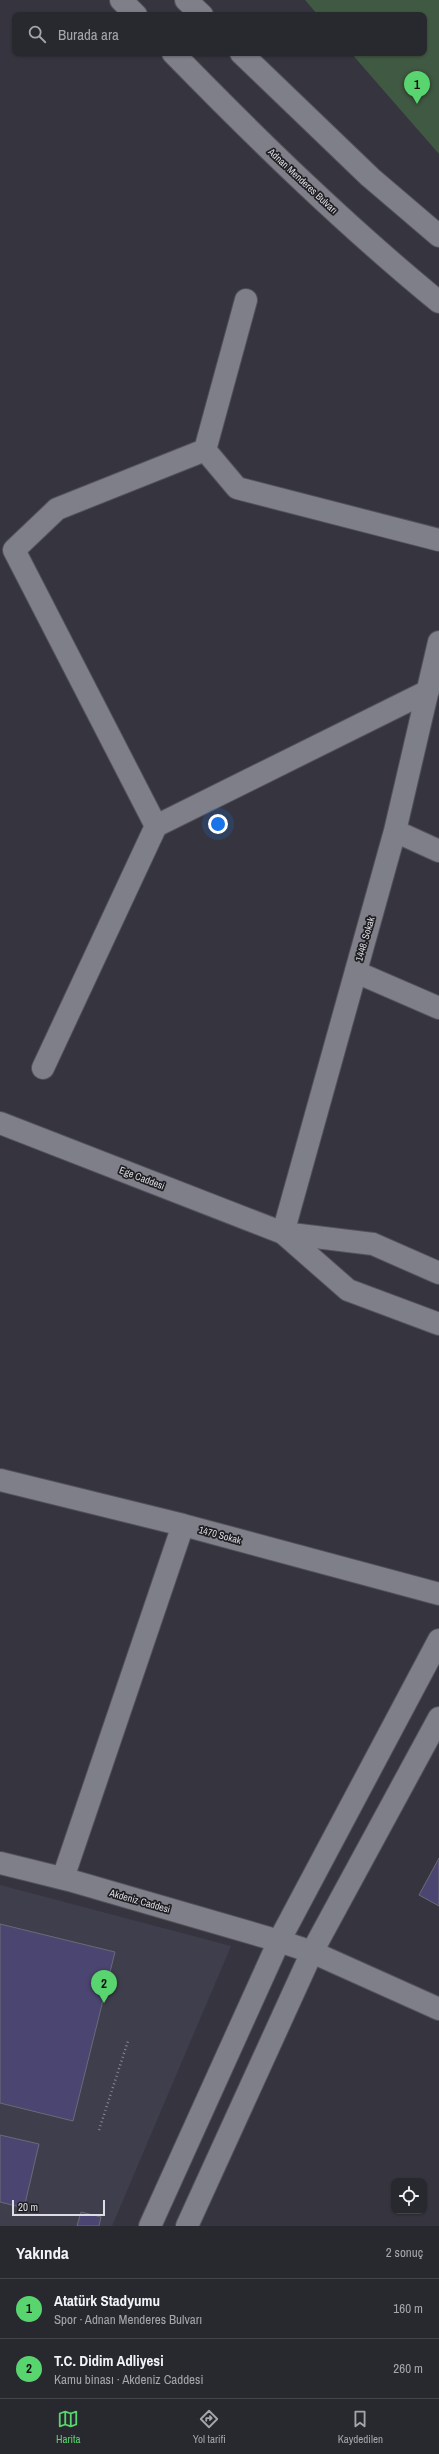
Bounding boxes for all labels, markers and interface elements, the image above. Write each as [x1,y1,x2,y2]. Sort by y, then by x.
search box [12,12,427,56]
icon: search [26,23,48,45]
text: Burada ara [58,24,119,45]
pin: 1 [404,71,430,104]
street label: Adnan Menderes Bulvarı [265,145,340,217]
your location [208,814,228,834]
street label: 1448. Sokak [352,914,378,963]
street label: Ege Caddesi [118,1163,166,1193]
street label: 1470 Sokak [197,1523,243,1547]
street label: Akdeniz Caddesi [107,1886,172,1916]
pin: 2 [91,1970,117,2003]
map controls [391,2178,427,2214]
button: locate [391,2178,427,2214]
scale bar [12,2198,105,2217]
text: 20 m [18,2200,38,2214]
text: Yakında [16,2241,69,2264]
text: 2 sonuç [386,2244,423,2261]
text: Atatürk Stadyumu [54,2290,160,2311]
text: 1 [26,2300,32,2317]
text: 160 m [393,2300,423,2317]
text: Spor · Adnan Menderes Bulvarı [54,2311,202,2328]
text: T.C. Didim Adliyesi [54,2350,164,2371]
text: 2 [26,2360,32,2377]
text: 260 m [393,2360,423,2377]
text: Kamu binası · Akdeniz Caddesi [54,2371,203,2388]
tab: Harita [56,2408,81,2446]
tab: Yol tarifi [193,2408,226,2446]
tab: Kaydedilen [338,2408,383,2446]

